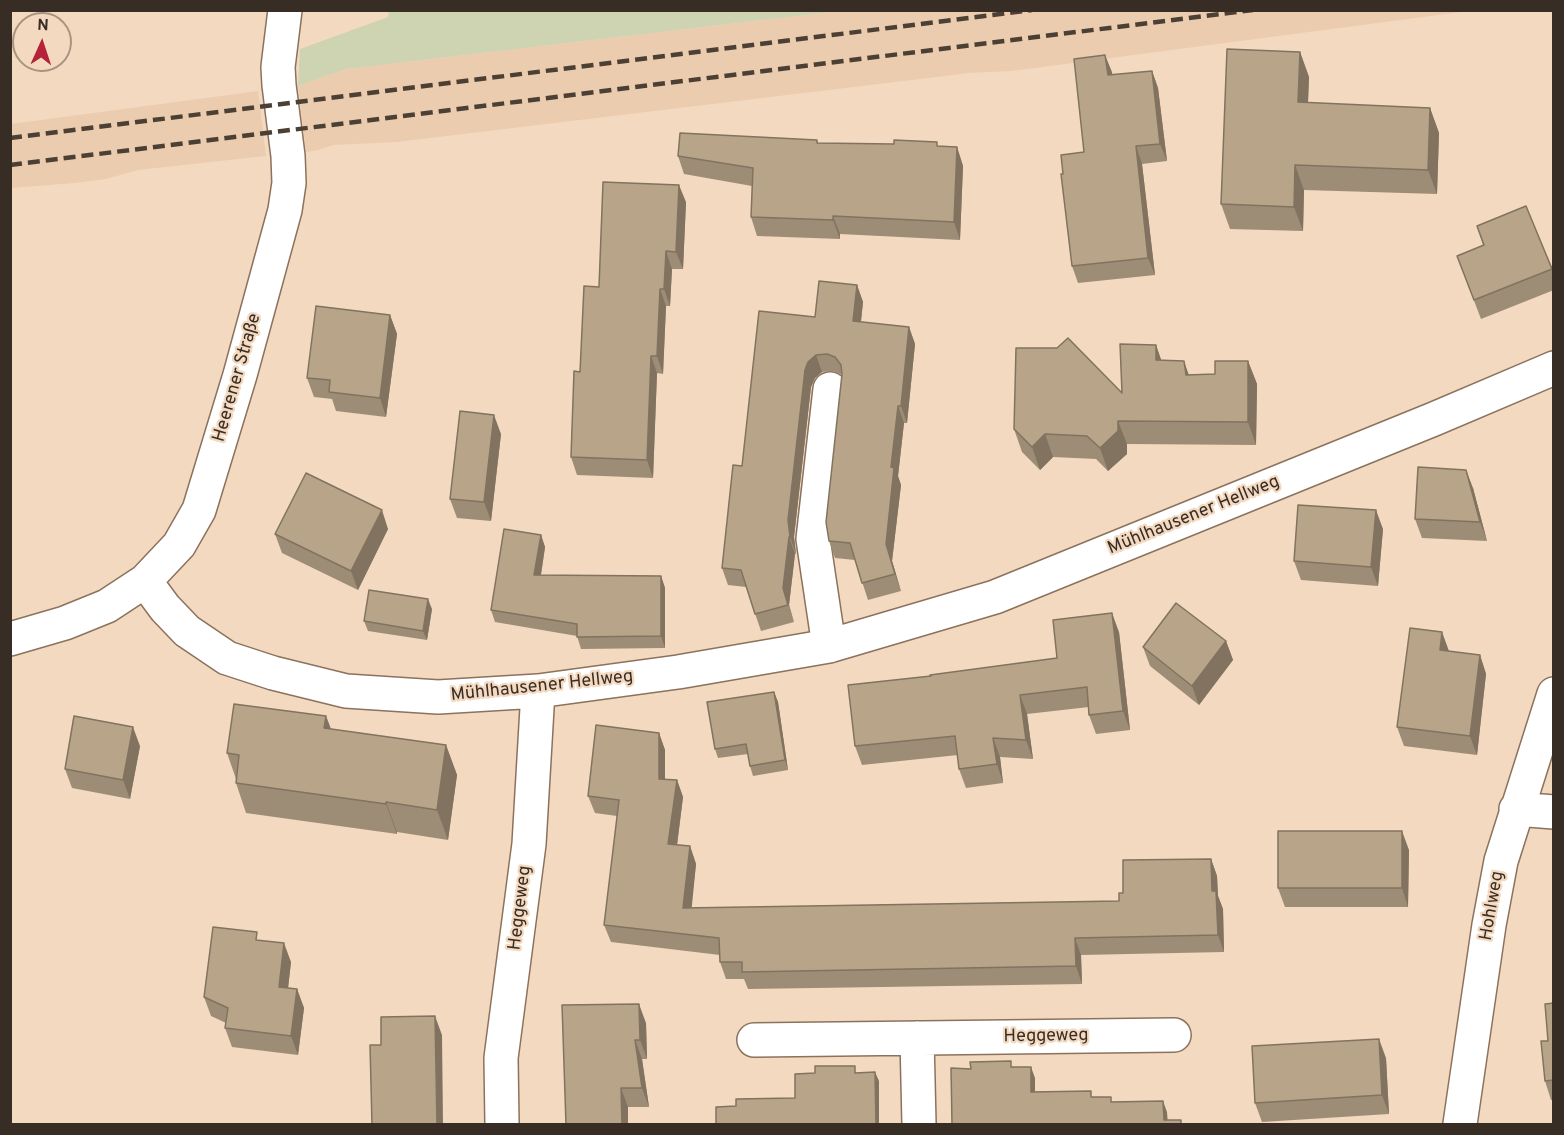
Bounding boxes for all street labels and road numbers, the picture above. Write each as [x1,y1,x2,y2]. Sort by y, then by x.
street label: Heerener Straße [209,311,267,445]
street label: Mühlhausener Hellweg [1105,472,1283,560]
street label: Mühlhausener Hellweg [450,667,634,707]
street label: Heggeweg [505,864,537,952]
street label: Hohlweg [1476,869,1510,943]
street label: Heggeweg [1003,1025,1089,1049]

